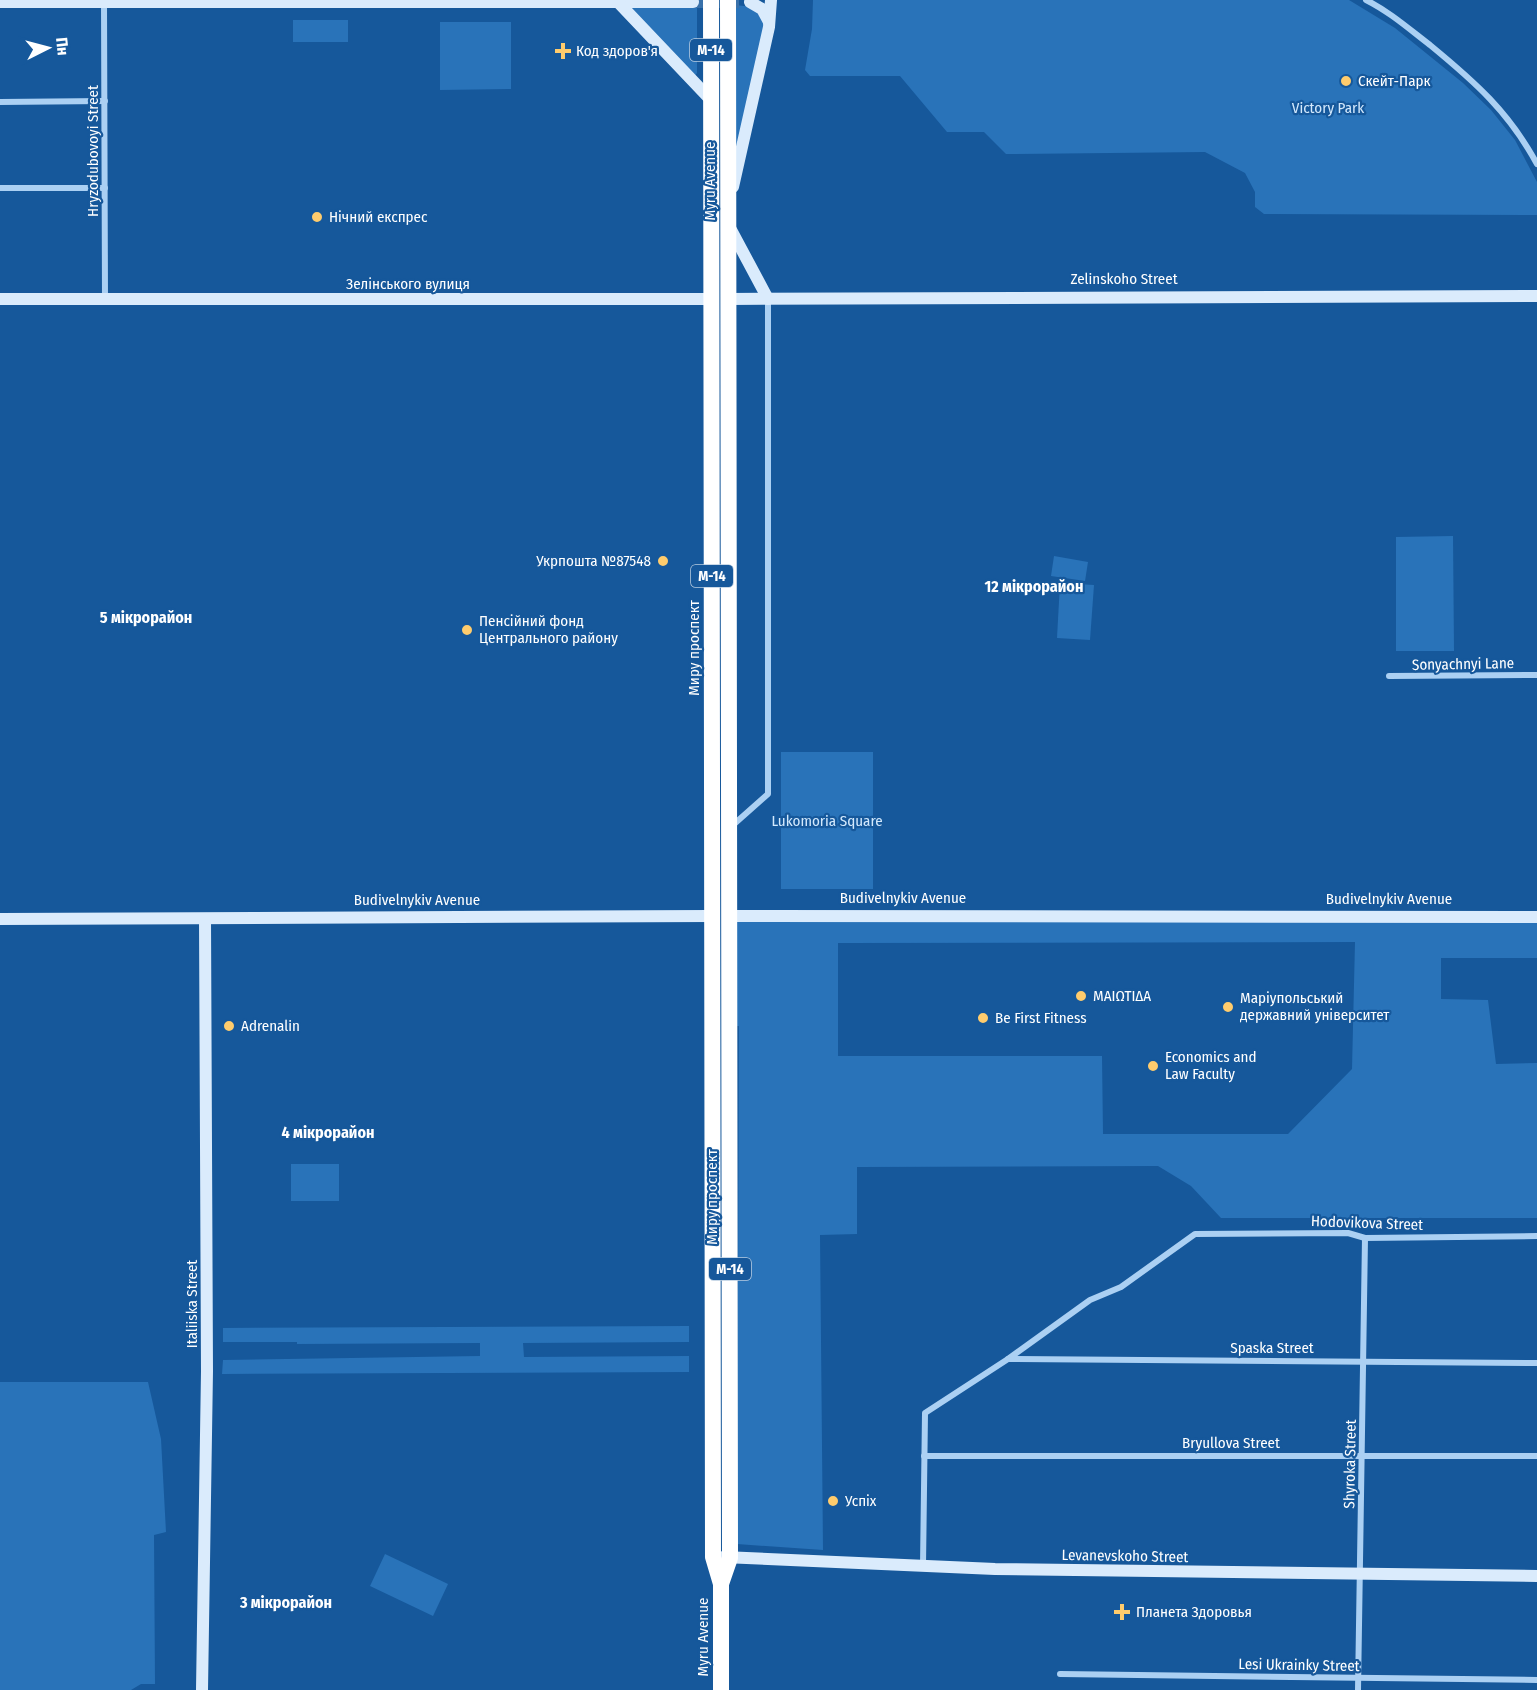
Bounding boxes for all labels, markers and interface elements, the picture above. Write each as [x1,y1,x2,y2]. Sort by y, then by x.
north arrow [18,18,78,78]
text: Пн [52,36,73,56]
road number: М-14 [690,39,732,61]
marker: Код здоров'я [554,42,572,60]
place label: Код здоров'я [576,42,658,60]
place label: Скейт-Парк [1358,72,1431,90]
marker: Скейт-Парк [1339,74,1353,88]
street label: Hryzodubovoyi Street [84,85,102,217]
park label: Victory Park [1292,99,1364,117]
street label: Myru Avenue [701,141,719,221]
place label: Нічний експрес [329,208,428,226]
marker: Нічний експрес [310,210,324,224]
street label: Zelinskoho Street [1070,270,1178,288]
street label: Зелінського вулиця [346,275,470,293]
place label: Укрпошта №87548 [535,552,651,570]
marker: Укрпошта №87548 [656,554,670,568]
road number: М-14 [691,565,733,587]
district label: 12 мікрорайон [985,577,1083,596]
street label: Миру проспект [685,599,703,696]
district label: 5 мікрорайон [100,608,192,627]
place label: Пенсійний фонд Центрального району [479,612,618,647]
marker: Пенсійний фонд Центрального району [460,623,474,637]
street label: Sonyachnyi Lane [1412,654,1514,674]
park label: Lukomoria Square [771,812,883,830]
street label: Budivelnykiv Avenue [840,889,966,907]
street label: Budivelnykiv Avenue [1326,890,1452,908]
street label: Budivelnykiv Avenue [354,891,480,909]
place label: ΜΑΙΩΤΙΔΑ [1093,987,1151,1005]
marker: ΜΑΙΩΤΙΔΑ [1074,989,1088,1003]
place label: Маріупольський державний університет [1240,989,1390,1024]
marker: Маріупольський державний університет [1221,1000,1235,1014]
place label: Be First Fitness [995,1009,1087,1027]
marker: Be First Fitness [976,1011,990,1025]
place label: Adrenalin [241,1017,300,1035]
marker: Adrenalin [222,1019,236,1033]
place label: Economics and Law Faculty [1165,1048,1257,1083]
marker: Economics and Law Faculty [1146,1059,1160,1073]
district label: 4 мікрорайон [282,1123,374,1142]
street label: Миру проспект [703,1148,721,1245]
street label: Hodovikova Street [1311,1212,1423,1234]
road number: М-14 [709,1258,751,1280]
street label: Italiiska Street [183,1260,201,1348]
street label: Spaska Street [1230,1339,1314,1357]
street label: Shyroka Street [1340,1419,1360,1509]
street label: Bryullova Street [1182,1434,1280,1452]
place label: Успіх [844,1492,877,1510]
marker: Успіх [826,1494,840,1508]
street label: Levanevskoho Street [1062,1546,1189,1566]
district label: 3 мікрорайон [239,1593,332,1612]
street label: Myru Avenue [694,1597,712,1677]
marker: Планета Здоровья [1113,1603,1131,1621]
place label: Планета Здоровья [1136,1603,1252,1621]
street label: Lesi Ukrainky Street [1238,1655,1360,1675]

